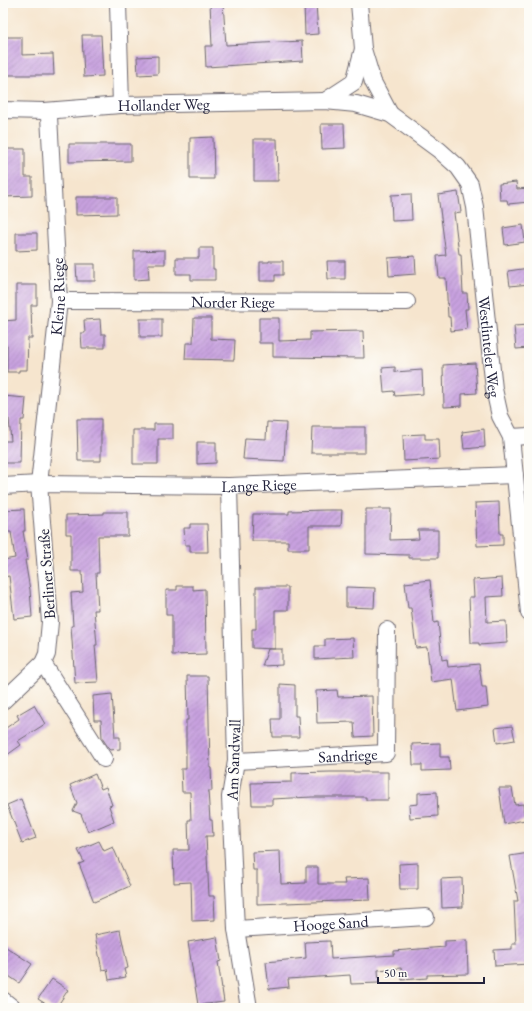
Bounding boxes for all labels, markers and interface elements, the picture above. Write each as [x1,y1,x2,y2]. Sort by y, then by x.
street label: Hollander Weg [117,93,211,116]
street label: Kleine Riege [45,257,70,337]
street label: Norder Riege [191,291,275,313]
street label: Westlinteler Weg [473,295,506,401]
street label: Lange Riege [221,473,297,497]
street label: Berliner Straße [33,528,60,620]
street label: Am Sandwall [222,719,245,802]
street label: Sandriege [318,743,378,768]
street label: Hooge Sand [292,911,370,936]
scale bar [378,959,484,985]
text: 50 m [384,965,408,981]

